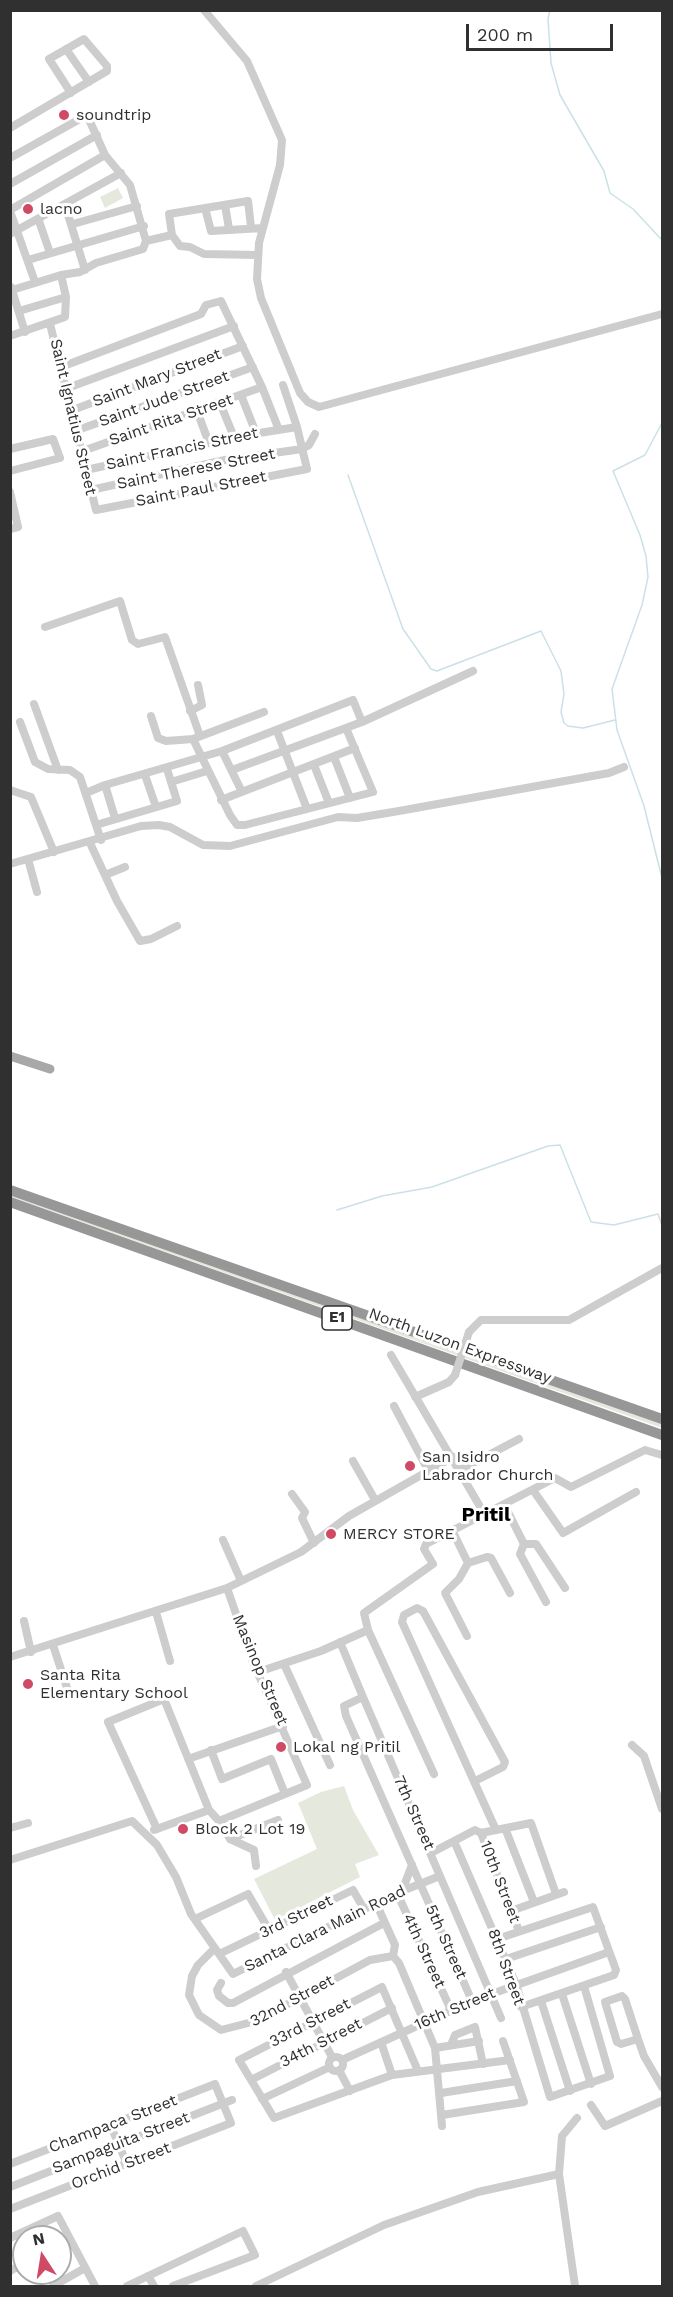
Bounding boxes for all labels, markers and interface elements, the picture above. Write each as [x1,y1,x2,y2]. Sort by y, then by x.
scale bar [469,12,616,50]
text: 200 m [477,24,533,45]
place label: soundtrip [76,105,151,125]
marker: soundtrip [57,108,71,122]
place label: lacno [40,199,82,219]
marker: lacno [21,202,35,216]
street label: Saint Ignatius Street [46,337,100,497]
street label: Saint Mary Street [90,345,224,411]
street label: Saint Jude Street [96,367,232,431]
street label: Saint Rita Street [107,390,235,450]
street label: Saint Francis Street [104,423,260,475]
street label: Saint Therese Street [115,444,277,494]
street label: Saint Paul Street [134,467,268,511]
street label: North Luzon Expressway [366,1304,554,1388]
road number: E1 [322,1306,352,1330]
place label: San Isidro Labrador Church [422,1447,554,1485]
marker: San Isidro Labrador Church [403,1459,417,1473]
district label: Pritil [462,1503,510,1527]
place label: MERCY STORE [343,1524,455,1544]
marker: MERCY STORE [324,1527,338,1541]
street label: Masinop Street [228,1612,292,1728]
place label: Santa Rita Elementary School [40,1665,188,1703]
marker: Santa Rita Elementary School [21,1677,35,1691]
place label: Lokal ng Pritil [293,1737,401,1757]
marker: Lokal ng Pritil [274,1740,288,1754]
street label: 7th Street [389,1773,439,1853]
place label: Block 2 Lot 19 [195,1819,305,1839]
marker: Block 2 Lot 19 [176,1822,190,1836]
street label: 10th Street [476,1838,524,1926]
street label: Santa Clara Main Road [241,1882,409,1976]
street label: 3rd Street [256,1891,336,1943]
street label: 5th Street [421,1902,471,1982]
street label: 4th Street [398,1911,450,1991]
street label: 8th Street [483,1926,529,2008]
street label: 32nd Street [247,1971,337,2031]
street label: 16th Street [412,1983,498,2035]
street label: 33rd Street [266,1994,354,2052]
street label: 34th Street [277,2014,365,2072]
street label: Champaca Street [46,2091,180,2157]
street label: Sampaguita Street [50,2108,192,2178]
street label: Orchid Street [69,2138,173,2194]
north arrow [12,2225,72,2285]
text: N [31,2228,46,2249]

